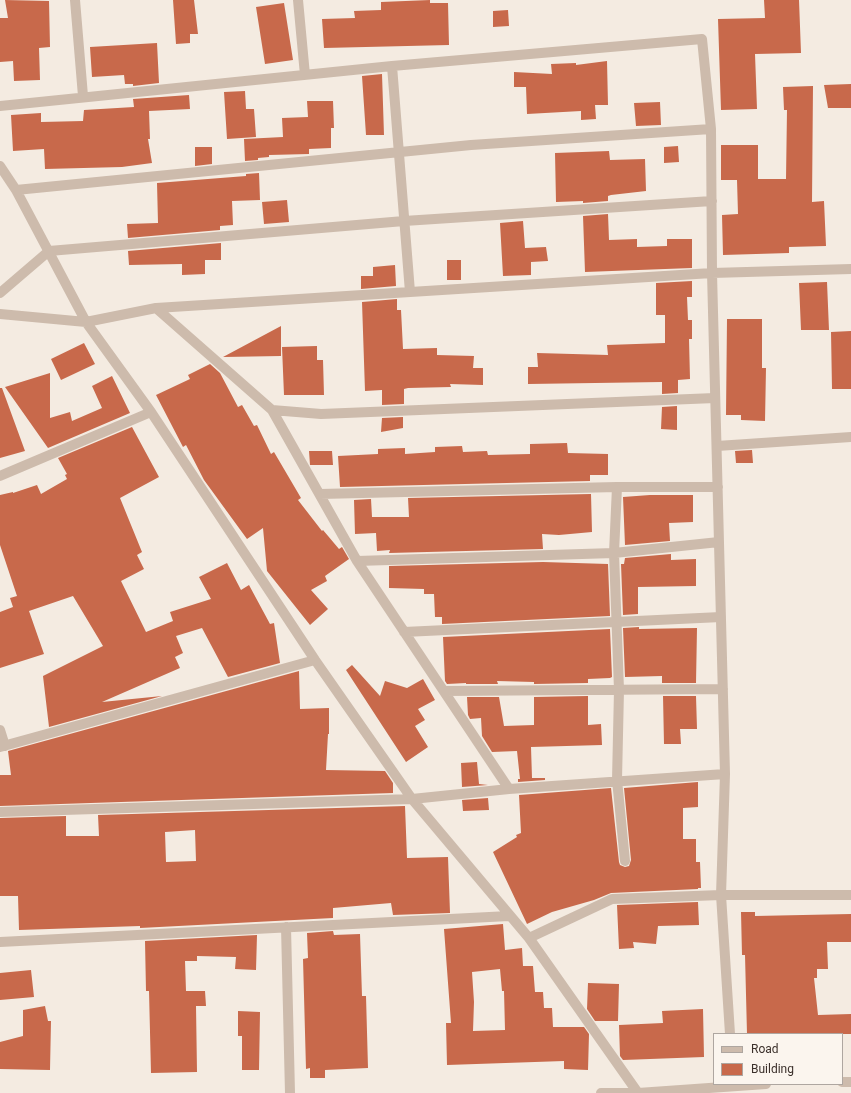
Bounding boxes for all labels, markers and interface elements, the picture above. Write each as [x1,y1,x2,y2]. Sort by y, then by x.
legend [713,1033,843,1085]
text: Road [751,1042,779,1056]
text: Building [751,1062,794,1076]

